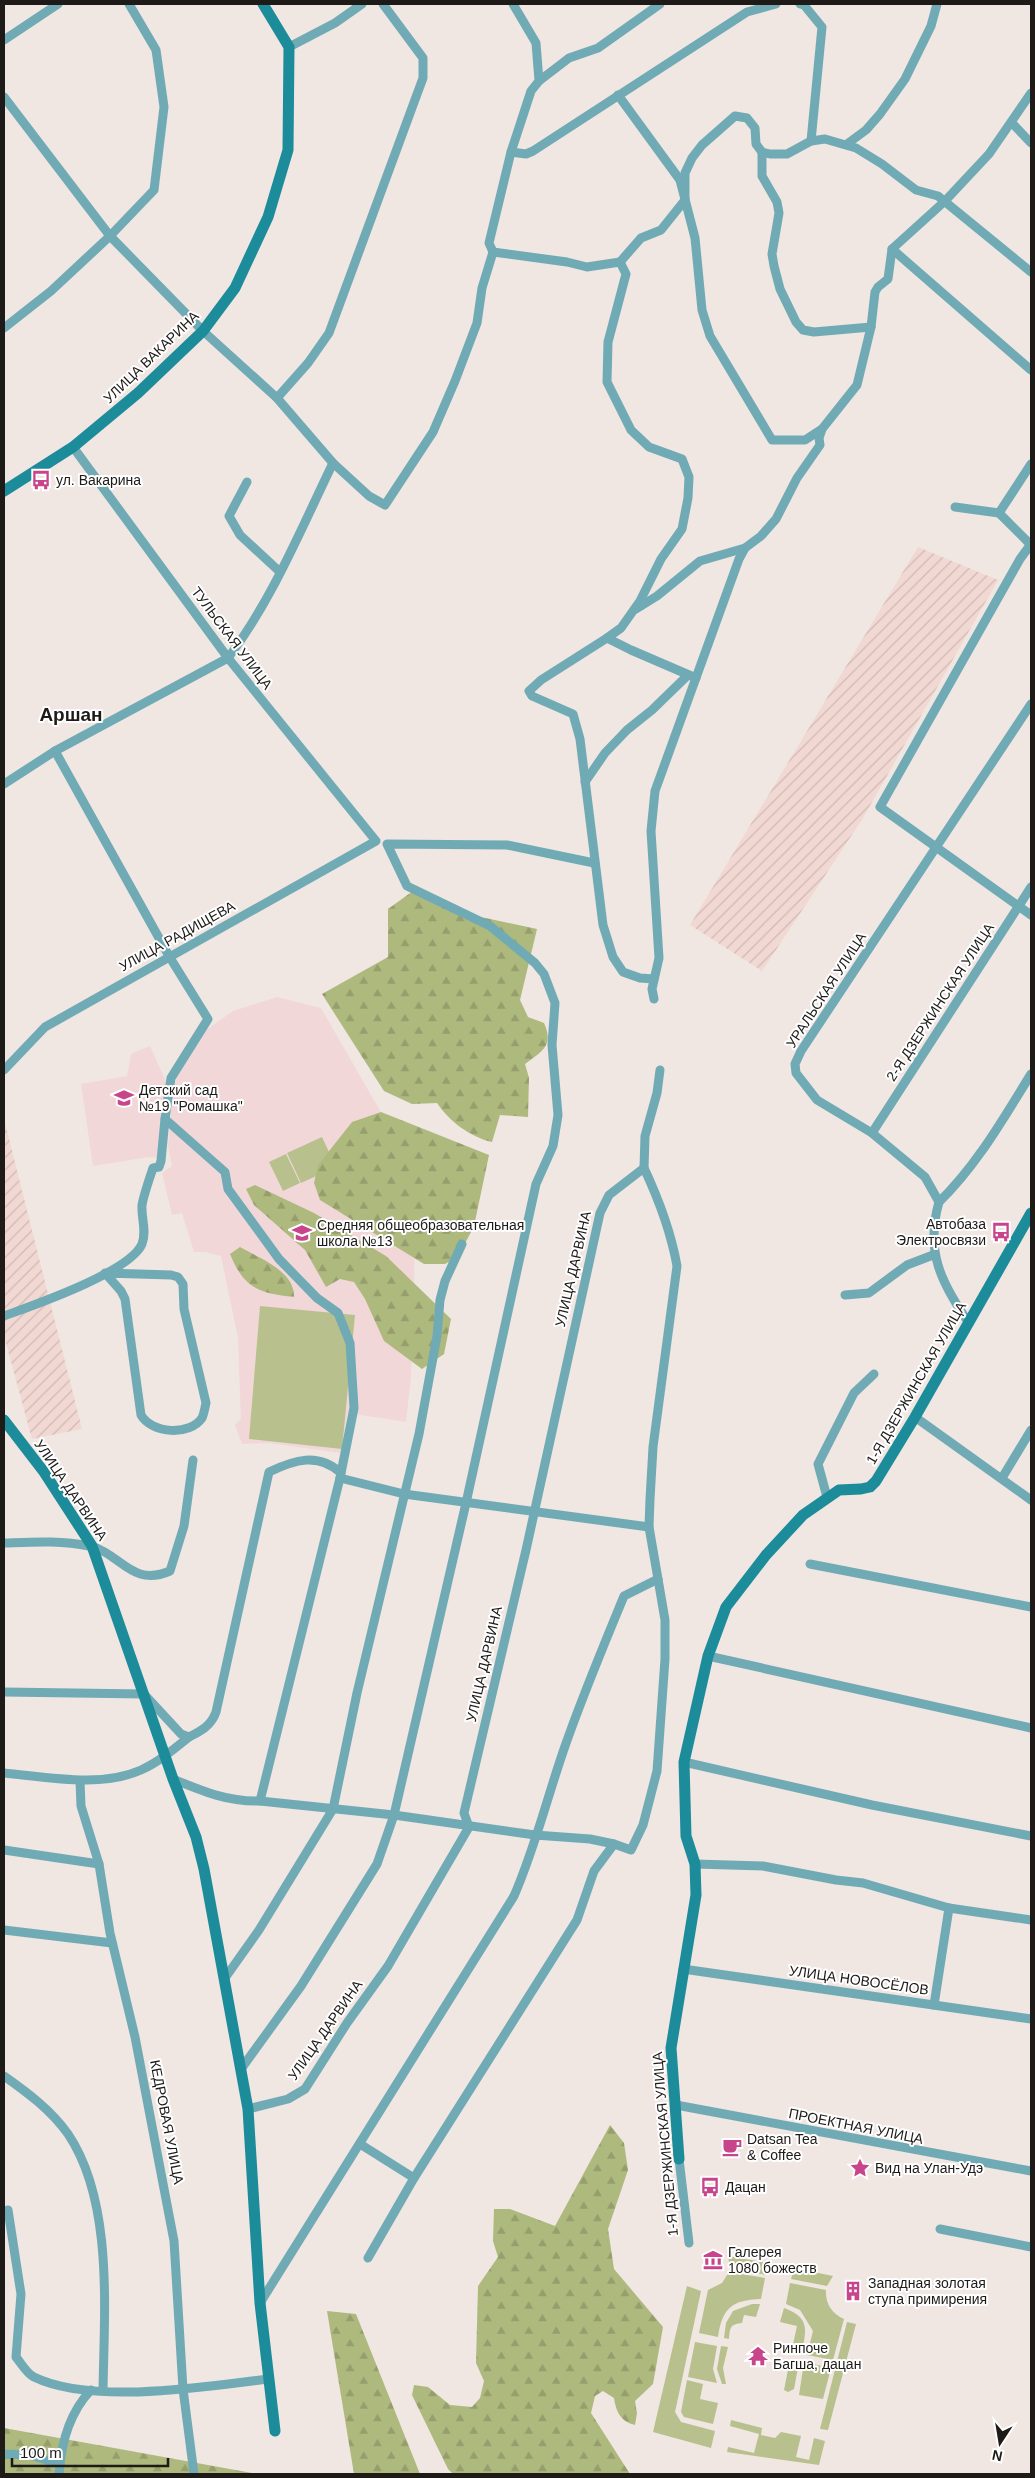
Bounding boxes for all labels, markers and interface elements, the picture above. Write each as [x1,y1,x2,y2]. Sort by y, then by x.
street label: УЛИЦА ВАКАРИНА [100,307,202,406]
bus stop icon: ул. Вакарина [30,469,52,491]
place label: ул. Вакарина [56,472,141,488]
street label: ТУЛЬСКАЯ УЛИЦА [188,584,276,693]
district label: Аршан [39,704,103,725]
street label: УЛИЦА РАДИЩЕВА [116,897,238,974]
street label: 2-Я ДЗЕРЖИНСКАЯ УЛИЦА [883,920,997,1084]
street label: УРАЛЬСКАЯ УЛИЦА [783,929,870,1051]
place label: Детский сад №19 "Ромашка" [139,1082,243,1114]
school or university icon: Детский сад №19 "Ромашка" [113,1087,135,1109]
street label: УЛИЦА ДАРВИНА [552,1209,594,1328]
place label: Автобаза Электросвязи [896,1216,986,1248]
place label: Средняя общеобразовательная школа №13 [317,1217,524,1249]
bus stop icon: Автобаза Электросвязи [990,1221,1012,1243]
school or university icon: Средняя общеобразовательная школа №13 [291,1222,313,1244]
street label: 1-Я ДЗЕРЖИНСКАЯ УЛИЦА [863,1298,970,1467]
street label: УЛИЦА ДАРВИНА [31,1436,111,1544]
street label: УЛИЦА ДАРВИНА [463,1604,505,1723]
street label: УЛИЦА НОВОСЁЛОВ [788,1962,930,1998]
street label: УЛИЦА ДАРВИНА [285,1976,366,2083]
street label: 1-Я ДЗЕРЖИНСКАЯ УЛИЦА [649,2051,681,2237]
street label: КЕДРОВАЯ УЛИЦА [147,2058,187,2186]
street label: ПРОЕКТНАЯ УЛИЦА [787,2105,925,2147]
place label: Datsan Tea & Coffee [747,2131,818,2163]
cafe icon: Datsan Tea & Coffee [721,2136,743,2158]
place icon: Вид на Улан-Удэ [849,2157,871,2179]
place label: Вид на Улан-Удэ [875,2160,983,2176]
bus stop icon: Дацан [699,2176,721,2198]
place label: Дацан [725,2179,766,2195]
place label: Галерея 1080 божеств [728,2244,817,2276]
museum icon: Галерея 1080 божеств [702,2249,724,2271]
place label: Западная золотая ступа примирения [868,2275,987,2307]
building icon: Западная золотая ступа примирения [842,2280,864,2302]
place label: Ринпоче Багша, дацан [773,2340,861,2372]
temple icon: Ринпоче Багша, дацан [747,2345,769,2367]
north arrow [975,2418,1025,2468]
scale bar [12,2436,169,2468]
text: 100 m [20,2444,62,2461]
text: N [991,2447,1004,2465]

